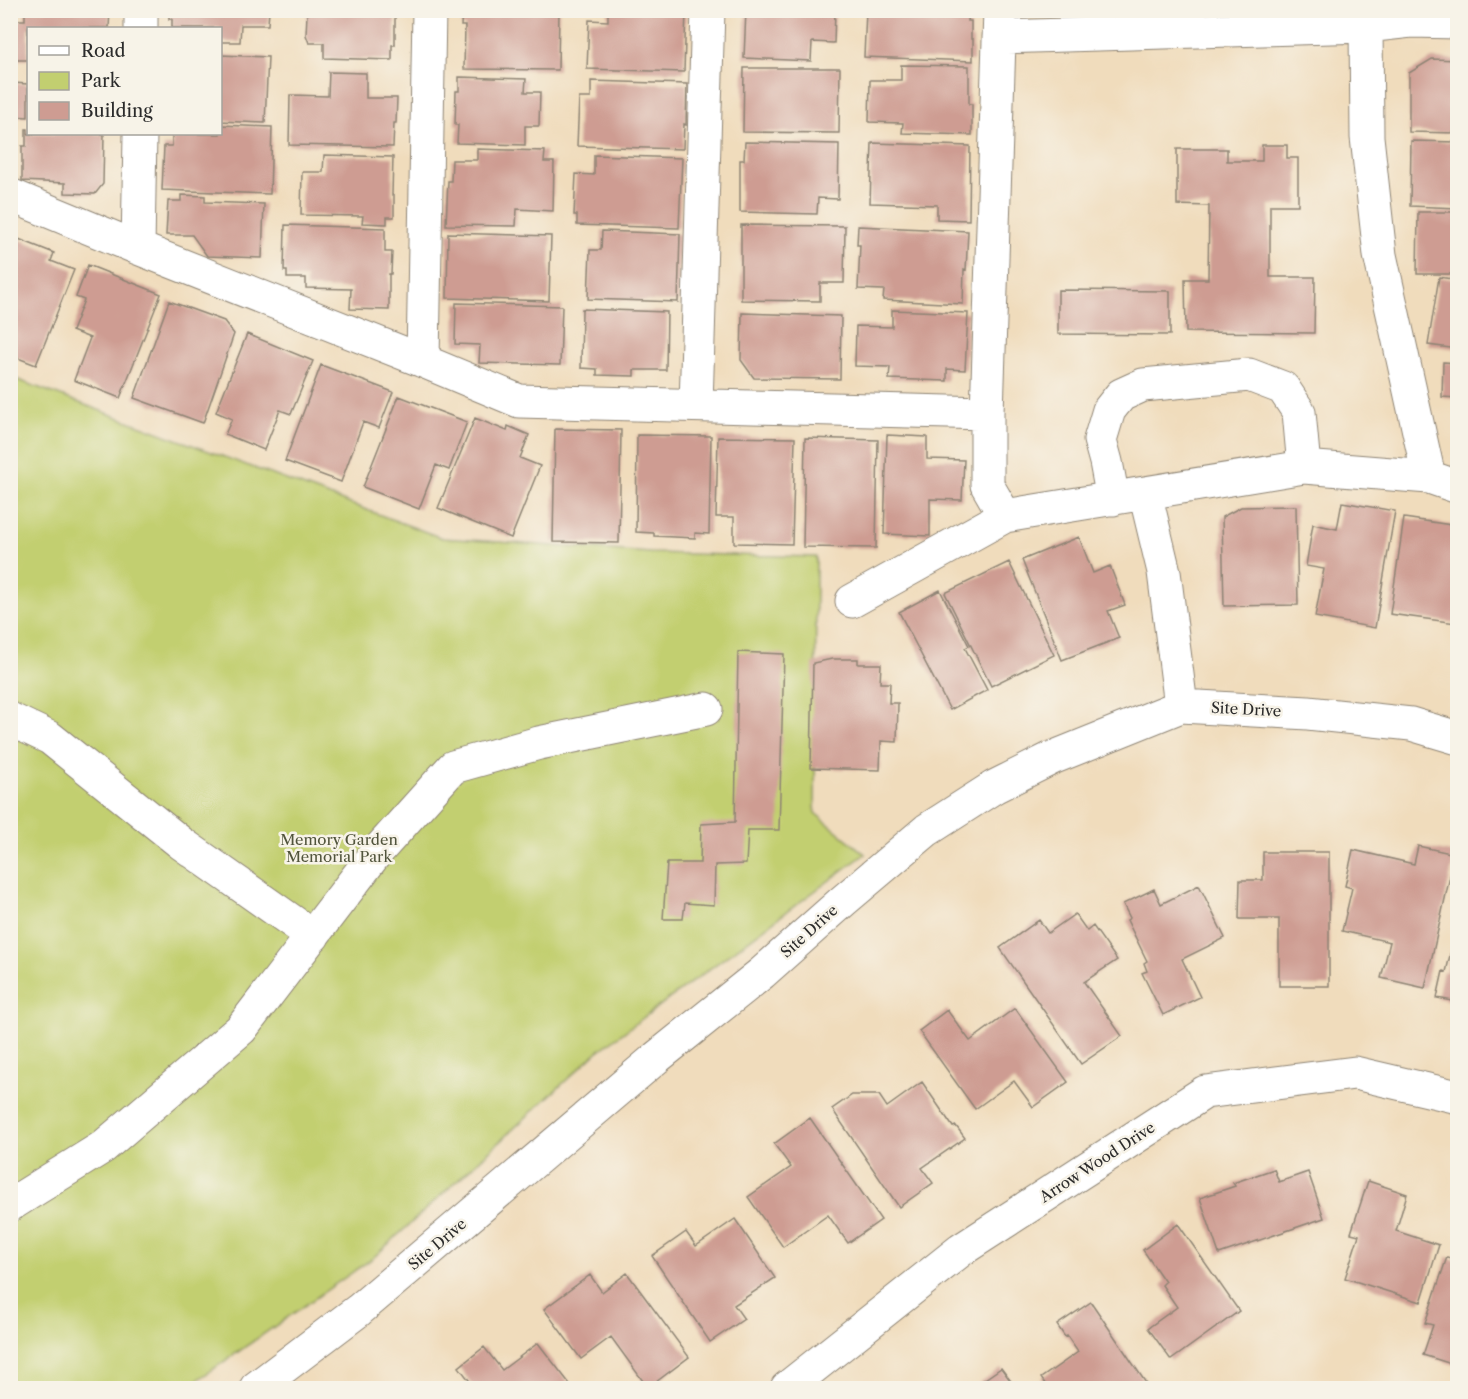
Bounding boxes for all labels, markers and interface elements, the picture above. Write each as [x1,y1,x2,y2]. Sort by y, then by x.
legend [27,27,222,135]
text: Road [81,40,126,62]
text: Park [81,70,122,92]
text: Building [81,100,153,122]
street label: Site Drive [1210,698,1282,720]
park label: Memory Garden Memorial Park [280,830,398,866]
street label: Site Drive [777,900,841,962]
street label: Arrow Wood Drive [1035,1118,1158,1207]
street label: Site Drive [404,1214,470,1274]

